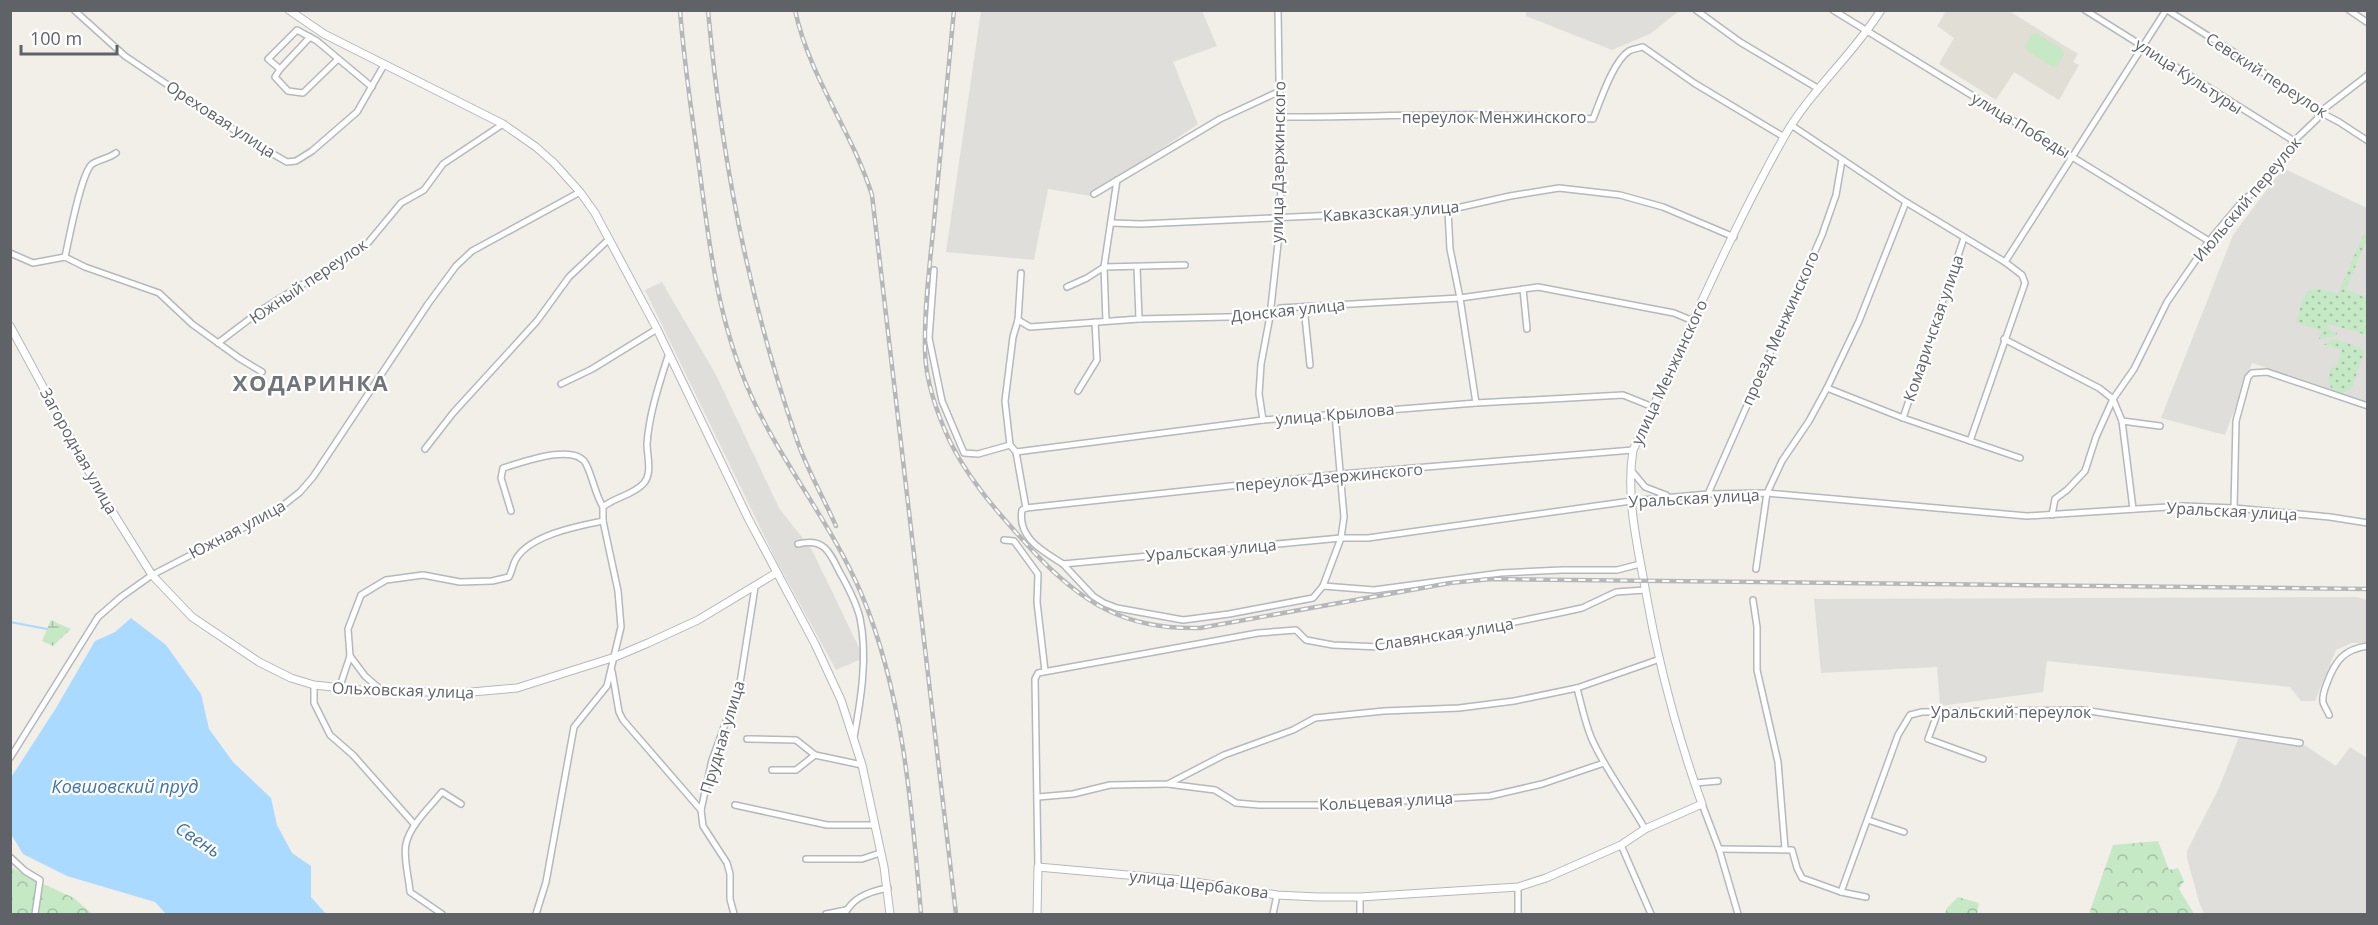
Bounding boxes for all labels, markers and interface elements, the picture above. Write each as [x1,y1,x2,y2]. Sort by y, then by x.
scale bar [21,18,117,56]
text: 100 m [30,26,82,50]
street label: Севский переулок [2202,27,2333,123]
street label: улица Культуры [2131,33,2247,119]
street label: Ореховая улица [162,75,280,163]
street label: улица Дзержинского [1266,81,1290,243]
street label: улица Победы [1967,87,2075,163]
street label: переулок Менжинского [1402,106,1586,128]
street label: Июльский переулок [2188,131,2306,266]
street label: Кавказская улица [1322,195,1460,227]
street label: Южный переулок [245,233,372,329]
street label: проезд Менжинского [1736,247,1824,409]
street label: Комаричская улица [1898,252,1968,404]
street label: Донская улица [1230,293,1346,327]
street label: улица Менжинского [1626,296,1712,448]
district label: ХОДАРИНКА [233,367,389,397]
street label: Загородная улица [35,384,123,518]
street label: улица Крылова [1275,398,1395,430]
street label: переулок Дзержинского [1234,458,1424,496]
street label: Уральская улица [1628,484,1760,512]
street label: Южная улица [185,494,289,564]
street label: Уральская улица [2166,497,2298,525]
street label: Уральская улица [1145,533,1277,567]
street label: Славянская улица [1373,612,1515,656]
street label: Ольховская улица [332,677,474,703]
street label: Прудная улица [694,678,750,796]
street label: Уральский переулок [1931,701,2092,723]
water label: Ковшовский пруд [52,774,198,798]
street label: Кольцевая улица [1318,786,1454,816]
water label: Свень [171,816,226,863]
street label: улица Щербакова [1128,865,1270,903]

